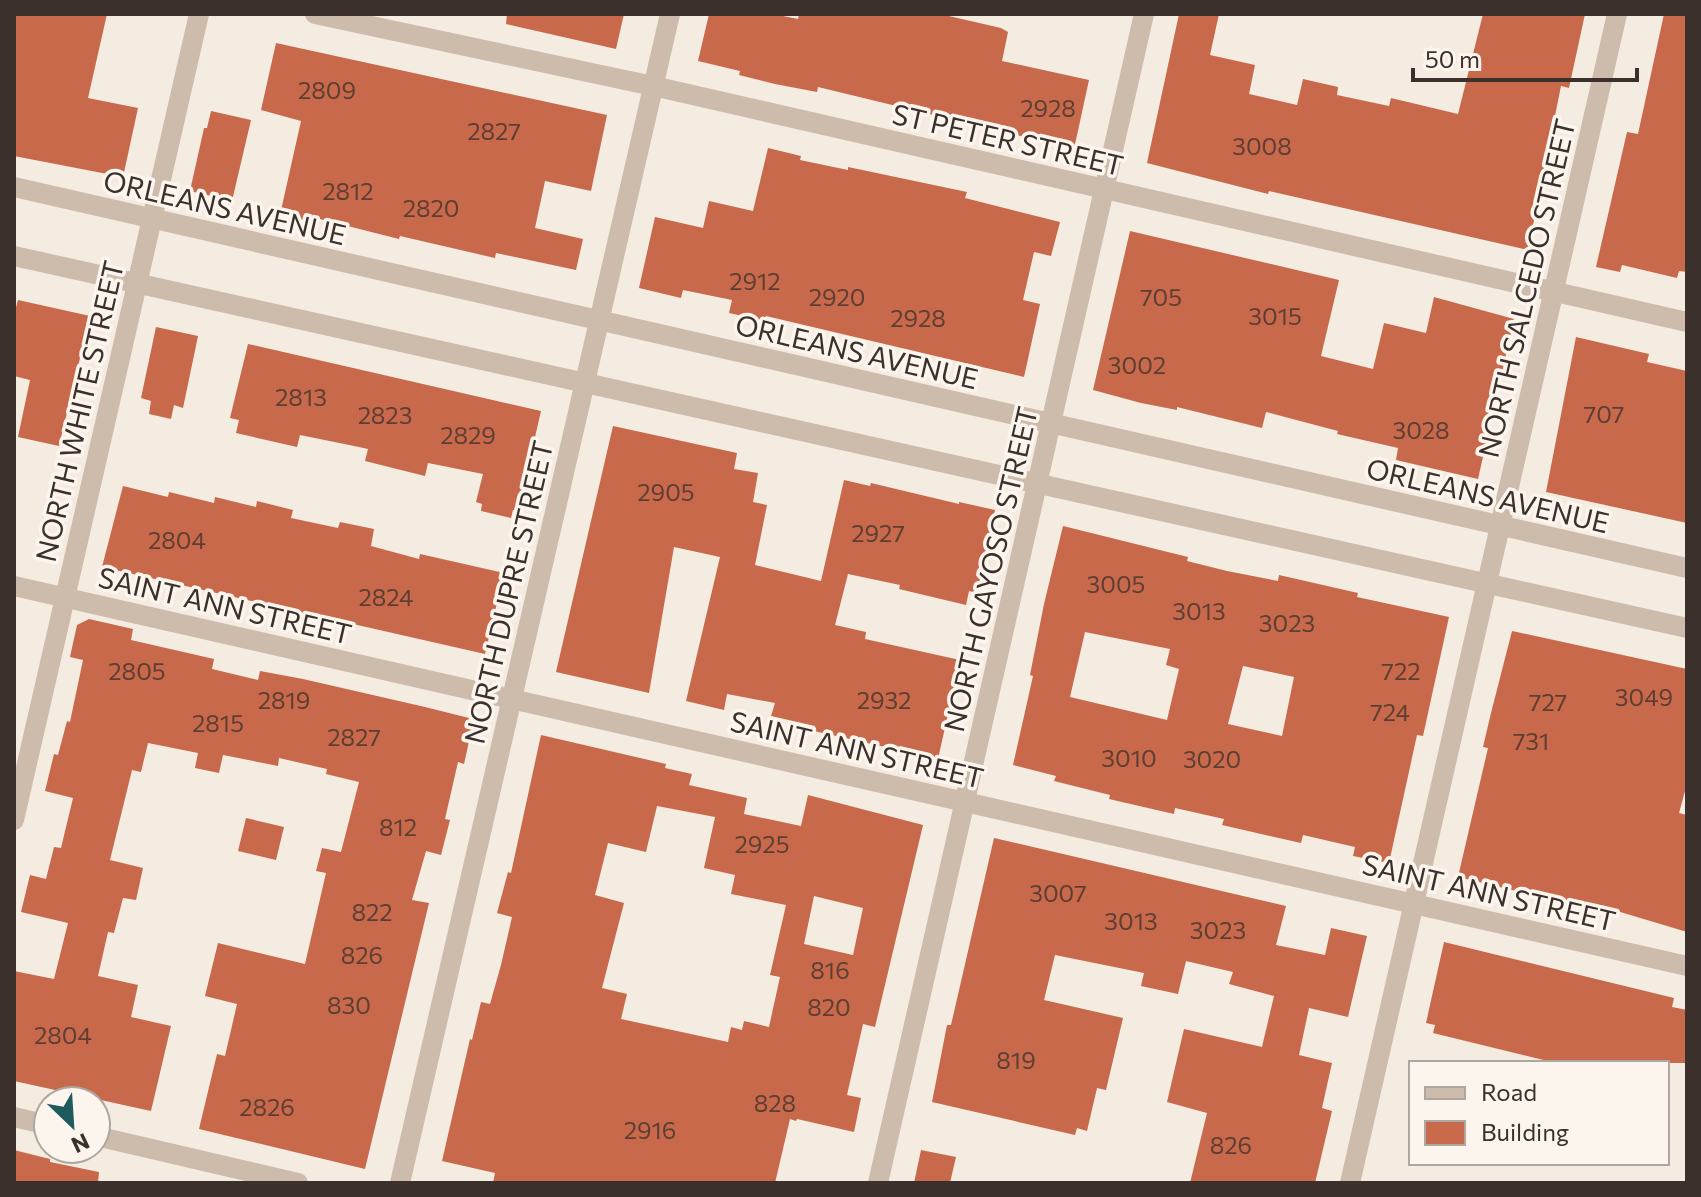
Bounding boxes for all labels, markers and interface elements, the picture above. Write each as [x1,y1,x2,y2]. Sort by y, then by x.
scale bar [1413,32,1637,82]
text: 50 m [1425,44,1480,73]
house number: 2809 [298,75,356,104]
house number: 2928 [1020,93,1076,122]
street label: ST PETER STREET [889,96,1127,182]
street label: NORTH SALCEDO STREET [1470,115,1582,461]
house number: 2827 [467,116,521,145]
house number: 3008 [1232,131,1292,160]
street label: ORLEANS AVENUE [100,163,350,251]
house number: 2812 [322,176,374,205]
house number: 2820 [403,193,459,222]
street label: NORTH WHITE STREET [28,257,130,565]
house number: 2912 [729,266,781,295]
house number: 2920 [809,282,865,311]
house number: 705 [1140,282,1182,311]
house number: 3015 [1248,301,1302,330]
house number: 2928 [890,303,946,332]
street label: ORLEANS AVENUE [732,307,982,395]
house number: 3002 [1108,350,1166,379]
house number: 2813 [275,382,327,411]
house number: 707 [1584,399,1624,428]
house number: 2823 [358,400,412,429]
street label: NORTH GAYOSO STREET [936,403,1044,735]
house number: 3028 [1392,415,1450,444]
house number: 2829 [440,420,496,449]
street label: NORTH DUPRE STREET [457,437,559,747]
street label: ORLEANS AVENUE [1363,451,1613,539]
house number: 2905 [637,477,695,506]
house number: 2927 [851,518,905,547]
house number: 2804 [148,525,206,554]
street label: SAINT ANN STREET [95,559,355,651]
house number: 3005 [1087,569,1145,598]
house number: 2824 [358,582,414,611]
house number: 3013 [1172,596,1226,625]
house number: 3023 [1259,608,1315,637]
house number: 2805 [108,656,166,685]
house number: 722 [1381,656,1421,685]
house number: 3049 [1615,682,1673,711]
house number: 2819 [258,685,310,714]
house number: 2932 [857,685,911,714]
house number: 727 [1529,687,1567,716]
house number: 724 [1370,697,1410,726]
street label: SAINT ANN STREET [727,703,987,795]
house number: 2815 [192,708,244,737]
house number: 2827 [327,722,381,751]
house number: 731 [1513,726,1549,755]
house number: 3010 [1101,743,1157,772]
house number: 3020 [1183,744,1241,773]
house number: 812 [379,812,417,841]
house number: 2925 [735,829,789,858]
street label: SAINT ANN STREET [1359,846,1619,938]
house number: 3007 [1029,878,1087,907]
house number: 822 [351,897,393,926]
house number: 3013 [1104,906,1158,935]
house number: 3023 [1190,915,1246,944]
house number: 826 [341,940,383,969]
house number: 816 [810,955,850,984]
house number: 830 [327,990,371,1019]
house number: 820 [807,992,851,1021]
house number: 2804 [34,1020,92,1049]
house number: 819 [996,1045,1036,1074]
legend [1409,1061,1669,1165]
text: Road [1481,1077,1537,1106]
north arrow [32,1085,112,1165]
house number: 828 [754,1088,796,1117]
house number: 2826 [239,1092,295,1121]
house number: 2916 [624,1115,676,1144]
text: Building [1481,1117,1569,1146]
text: N [67,1128,94,1159]
house number: 826 [1210,1130,1252,1159]

